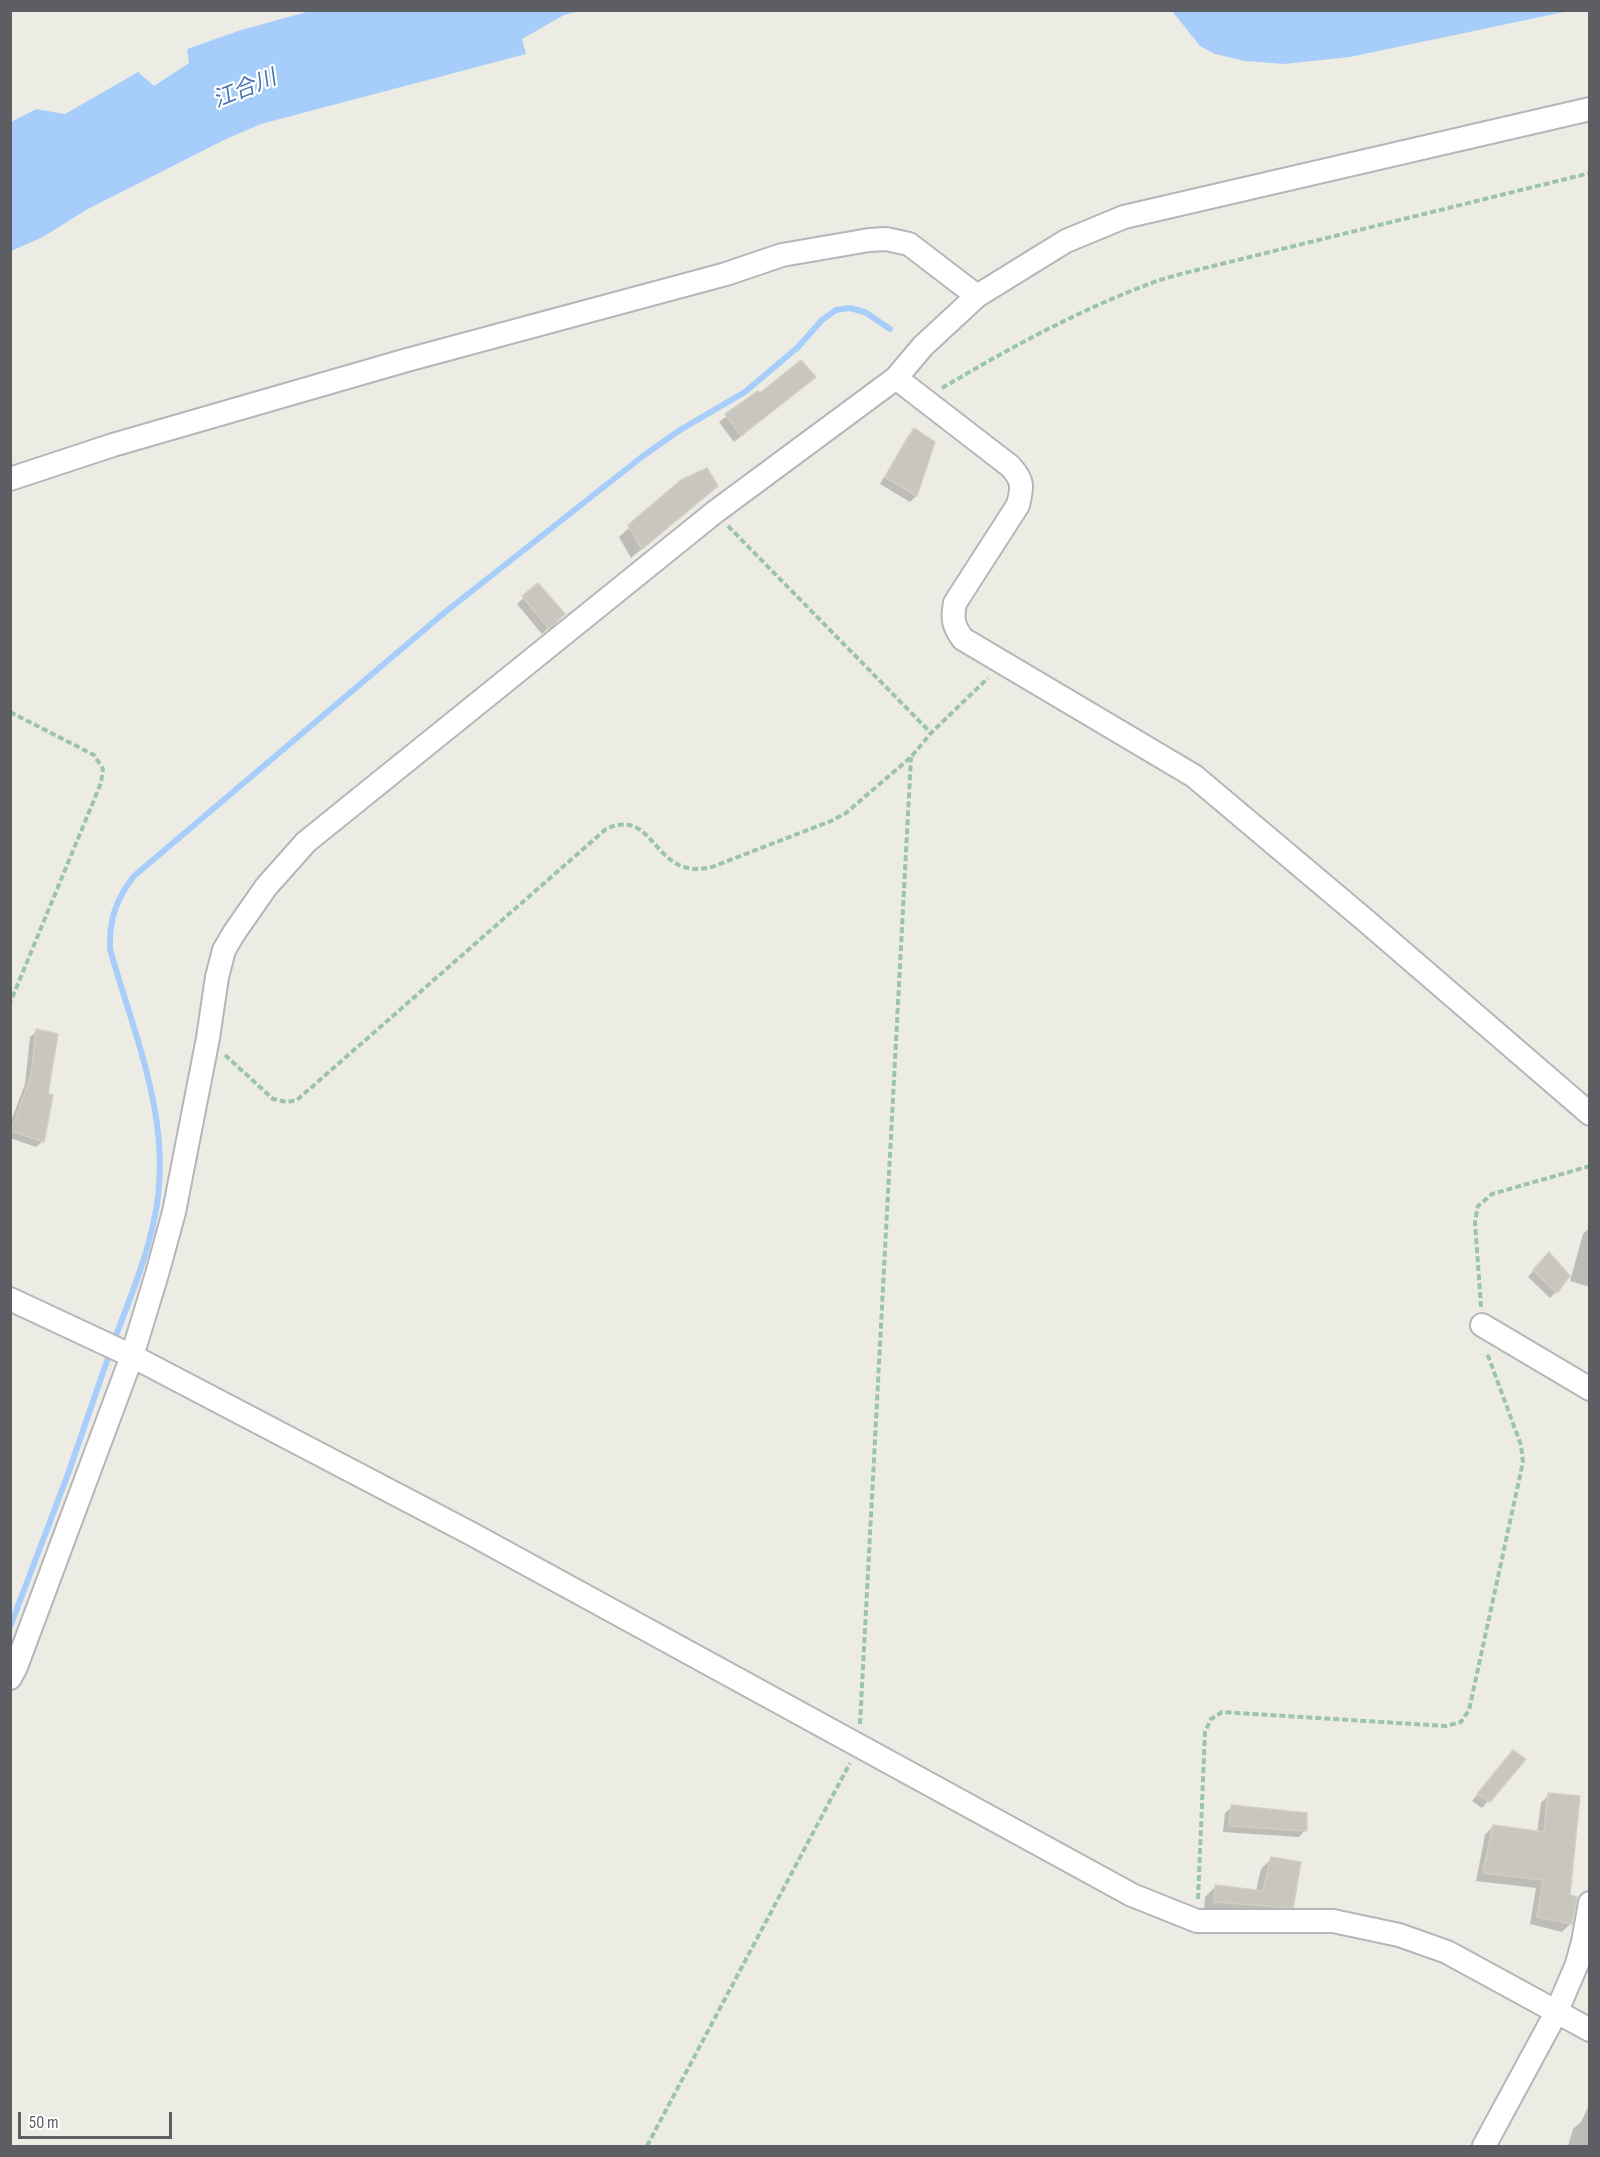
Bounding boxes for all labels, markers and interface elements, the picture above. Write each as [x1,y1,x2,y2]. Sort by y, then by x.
water label: 江合川 [209,65,281,115]
scale bar [21,2100,176,2138]
text: 50 m [29,2112,59,2133]

